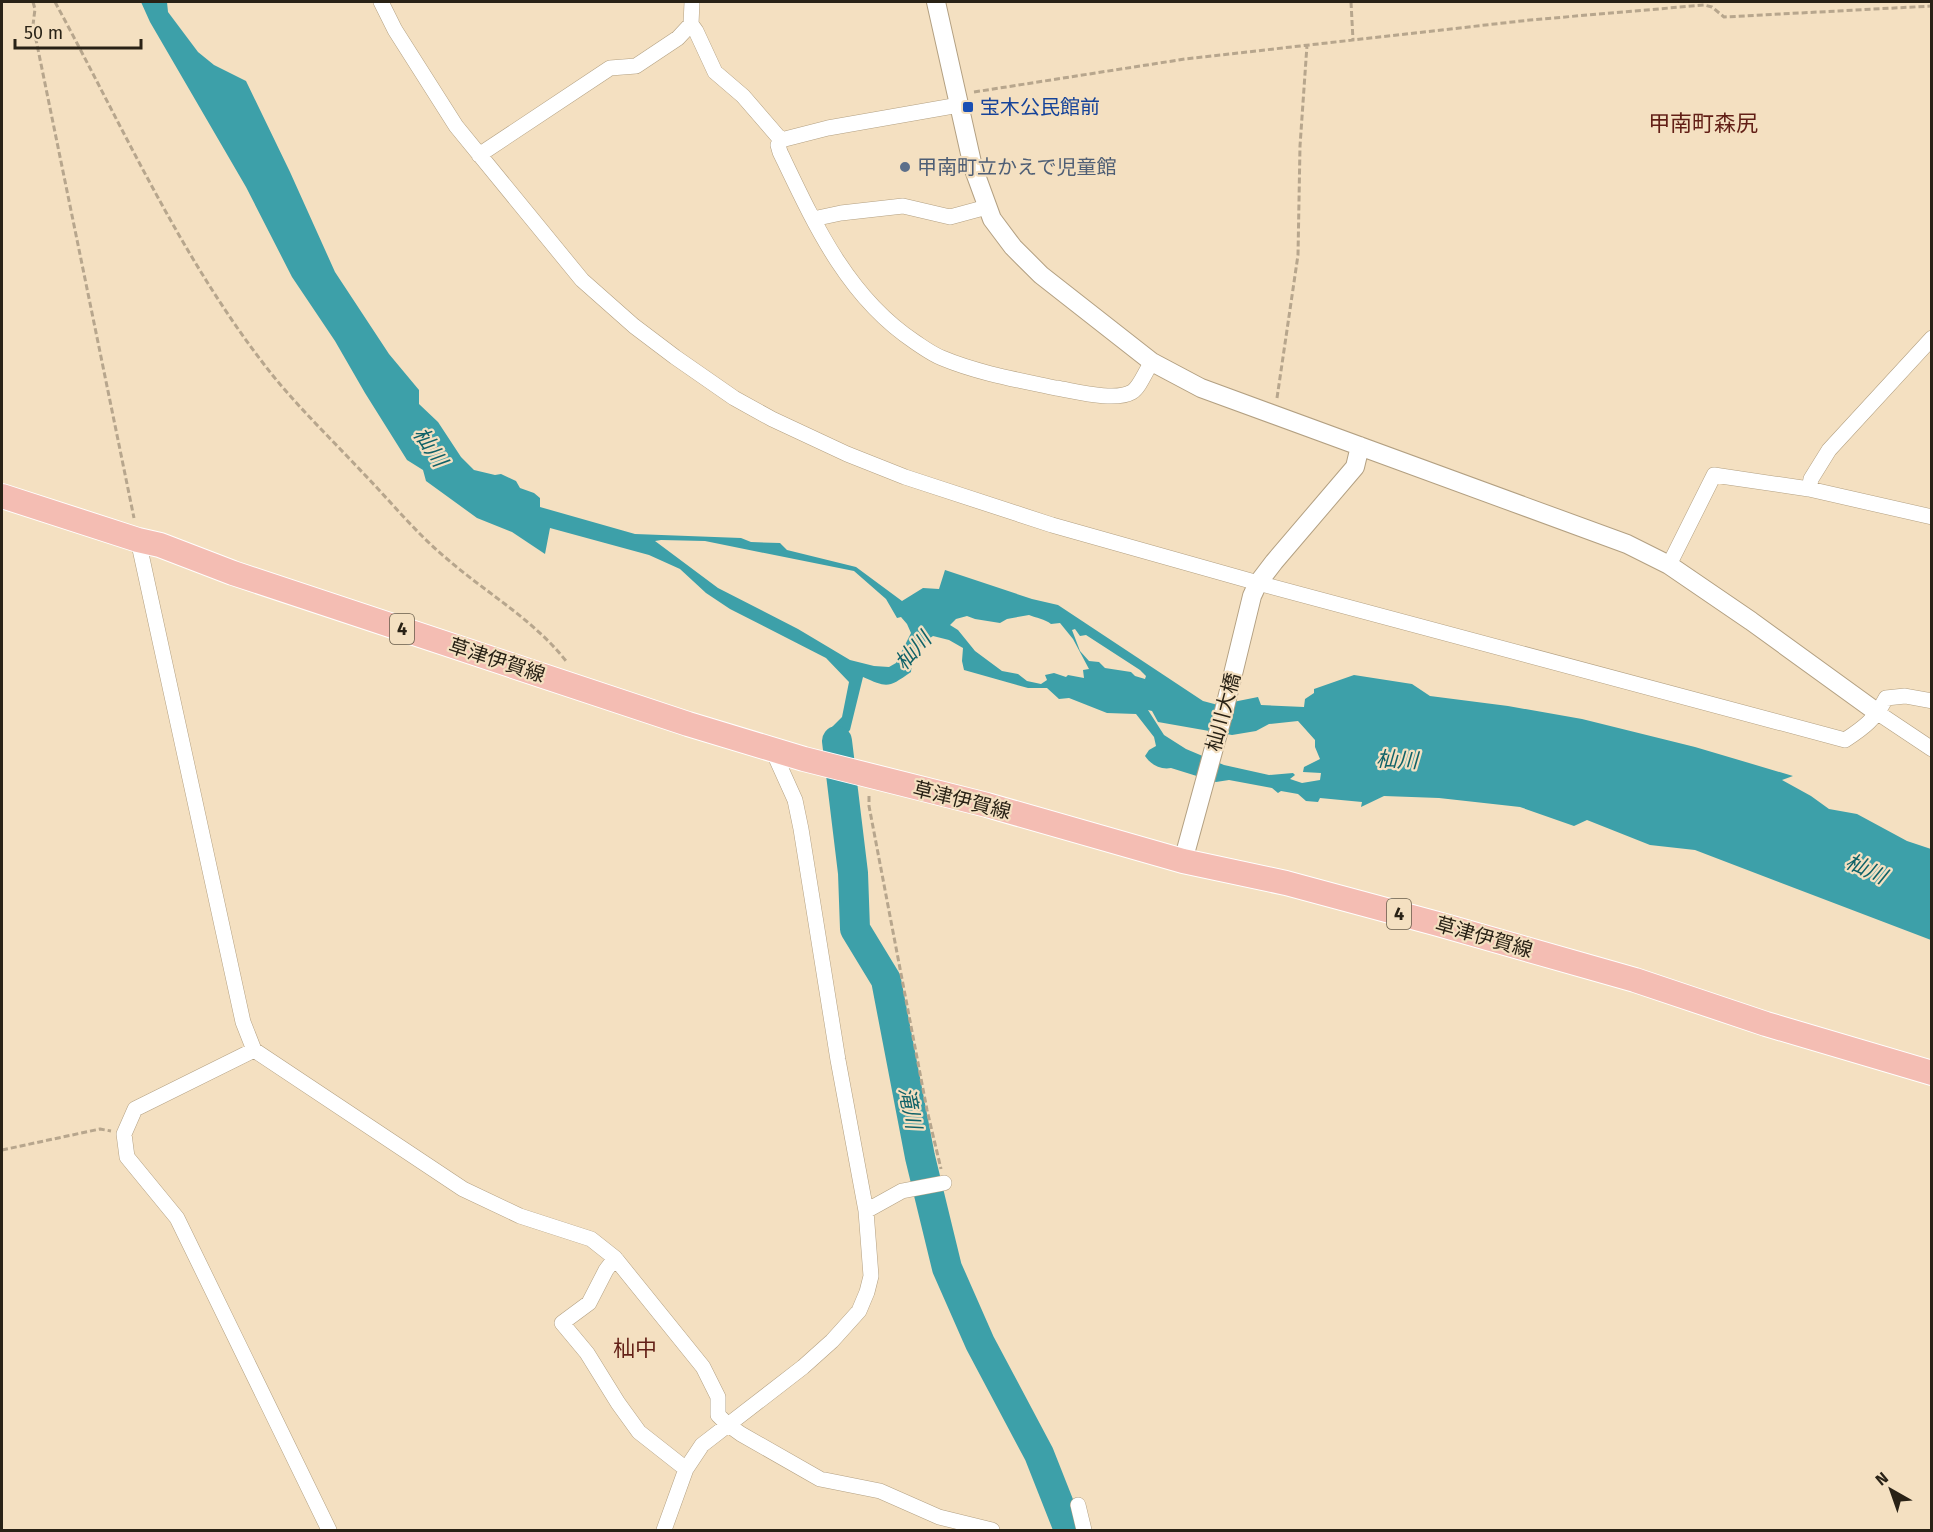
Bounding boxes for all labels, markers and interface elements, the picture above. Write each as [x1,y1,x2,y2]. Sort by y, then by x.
scale bar [15,12,141,50]
text: 50 m [24,22,63,44]
place label: 宝木公民館前 [980,95,1100,119]
marker: 宝木公民館前 [961,100,975,114]
district label: 甲南町森尻 [1648,110,1758,137]
place label: 甲南町立かえで児童館 [917,155,1116,179]
marker: 甲南町立かえで児童館 [898,160,912,174]
water label: 杣川 [407,422,454,473]
road number: 4 [390,614,414,644]
water label: 杣川 [889,625,938,675]
street label: 草津伊賀線 [446,633,548,687]
street label: 杣川大橋 [1201,670,1245,754]
water label: 杣川 [1376,746,1420,774]
street label: 草津伊賀線 [911,776,1013,824]
water label: 杣川 [1841,848,1892,891]
road number: 4 [1387,899,1411,929]
street label: 草津伊賀線 [1433,912,1535,962]
water label: 滝川 [893,1085,927,1133]
district label: 杣中 [613,1335,657,1362]
north arrow [1861,1460,1921,1520]
text: N [1872,1468,1892,1490]

